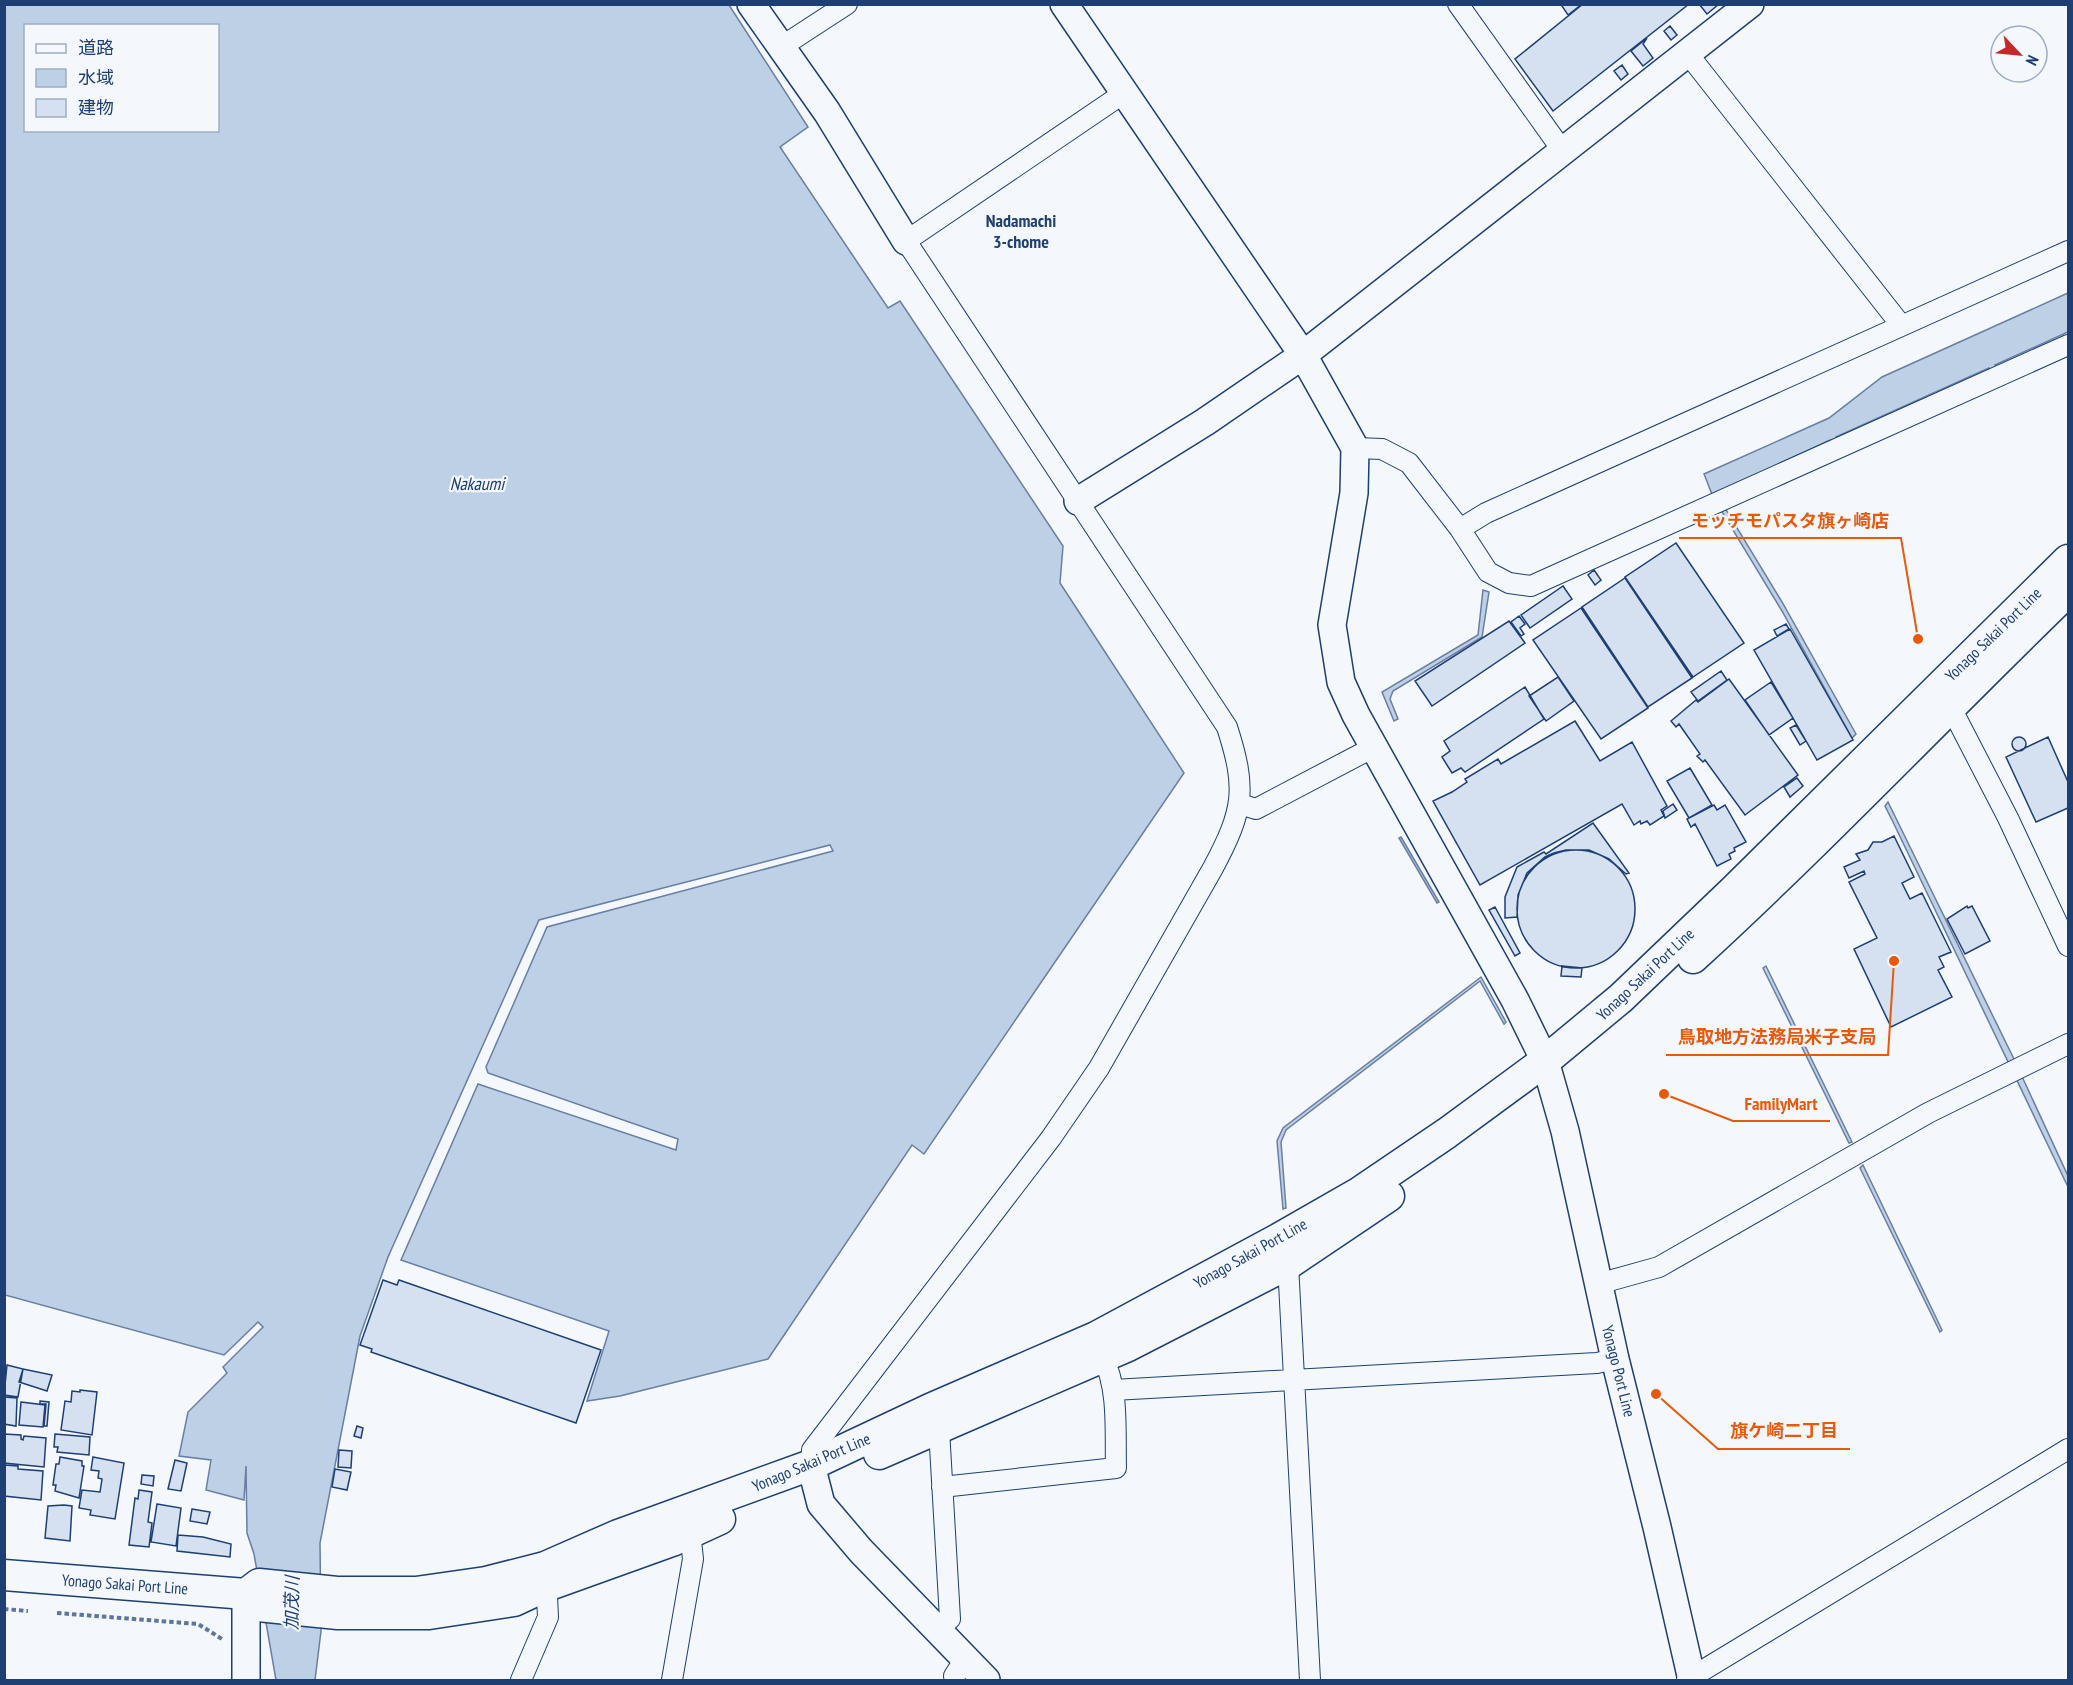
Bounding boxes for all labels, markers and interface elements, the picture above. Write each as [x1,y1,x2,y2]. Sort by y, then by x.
legend [24,24,219,132]
north arrow [1989,24,2049,84]
text: 道路 [78,36,114,59]
text: N [2022,52,2043,69]
text: 水域 [78,66,114,89]
text: 建物 [78,96,114,119]
district label: Nadamachi 3-chome [986,209,1056,253]
water label: Nakaumi [450,472,506,495]
callout: モッチモパスタ旗ヶ崎店 [1679,502,1901,538]
text: モッチモパスタ旗ヶ崎店 [1691,509,1889,532]
street label: Yonago Sakai Port Line [1941,583,2045,685]
street label: Yonago Sakai Port Line [1592,924,1698,1024]
callout: 鳥取地方法務局米子支局 [1666,1019,1888,1055]
text: 鳥取地方法務局米子支局 [1678,1025,1876,1048]
callout: FamilyMart [1733,1085,1830,1121]
text: FamilyMart [1745,1092,1818,1115]
street label: Yonago Sakai Port Line [1190,1214,1310,1292]
street label: Yonago Port Line [1598,1323,1640,1419]
callout: 旗ケ崎二丁目 [1718,1413,1850,1449]
text: 旗ケ崎二丁目 [1730,1419,1838,1442]
street label: Yonago Sakai Port Line [749,1428,873,1496]
street label: Yonago Sakai Port Line [61,1570,189,1598]
water label: 加茂川 [280,1574,304,1630]

